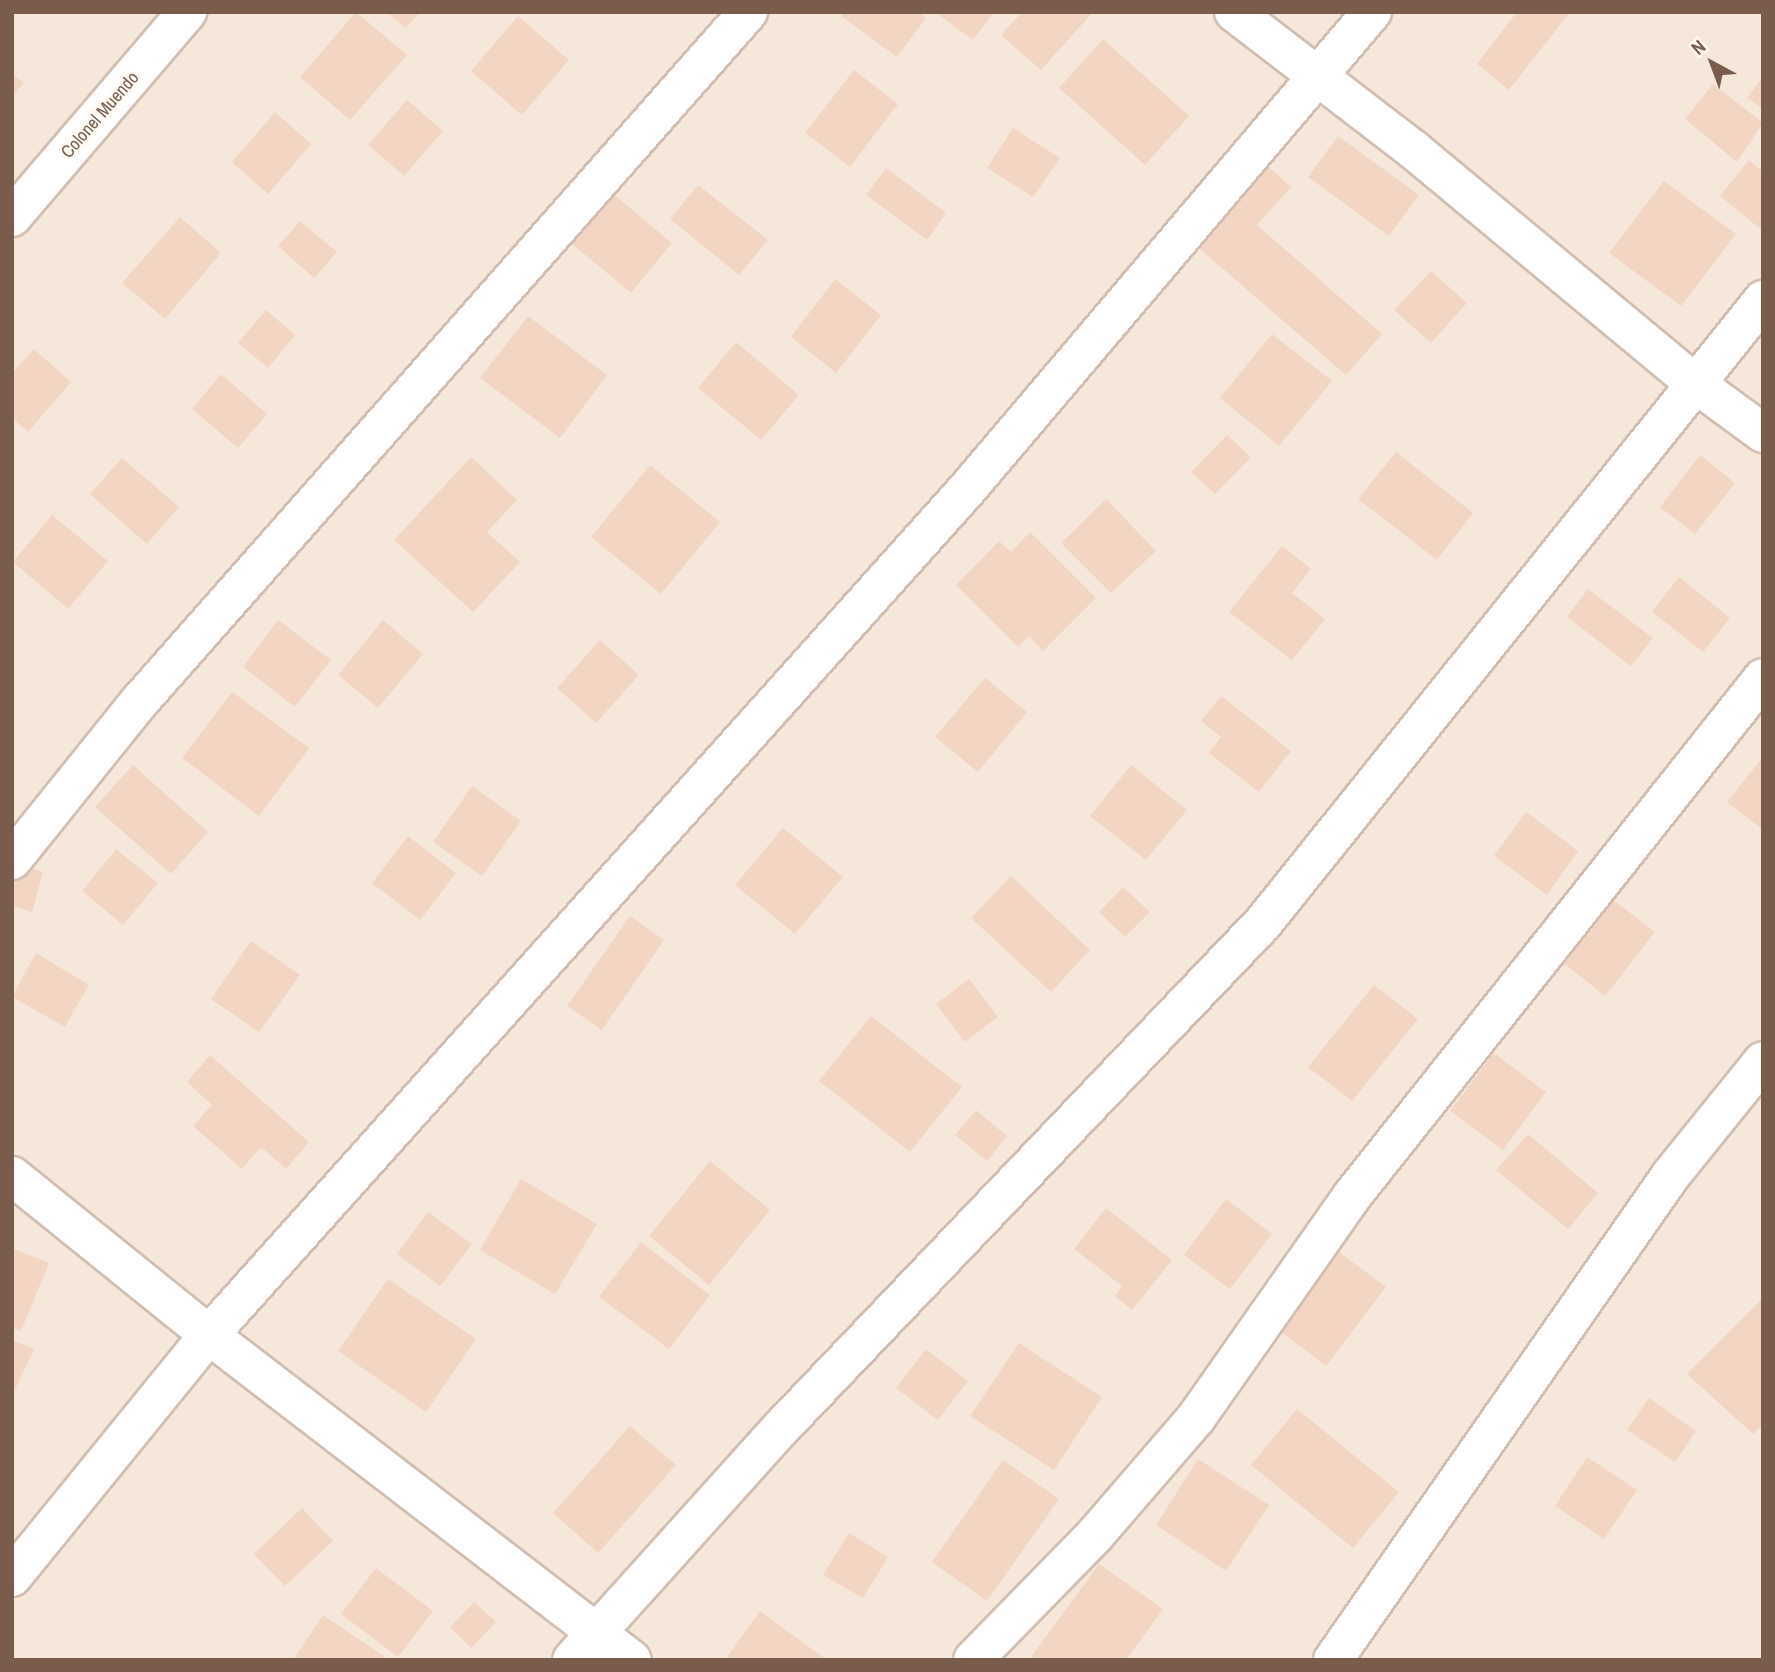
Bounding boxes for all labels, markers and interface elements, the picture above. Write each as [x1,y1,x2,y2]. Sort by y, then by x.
north arrow [1677,28,1747,98]
text: N [1685,34,1711,61]
street label: Colonel Muendo [57,67,143,163]

